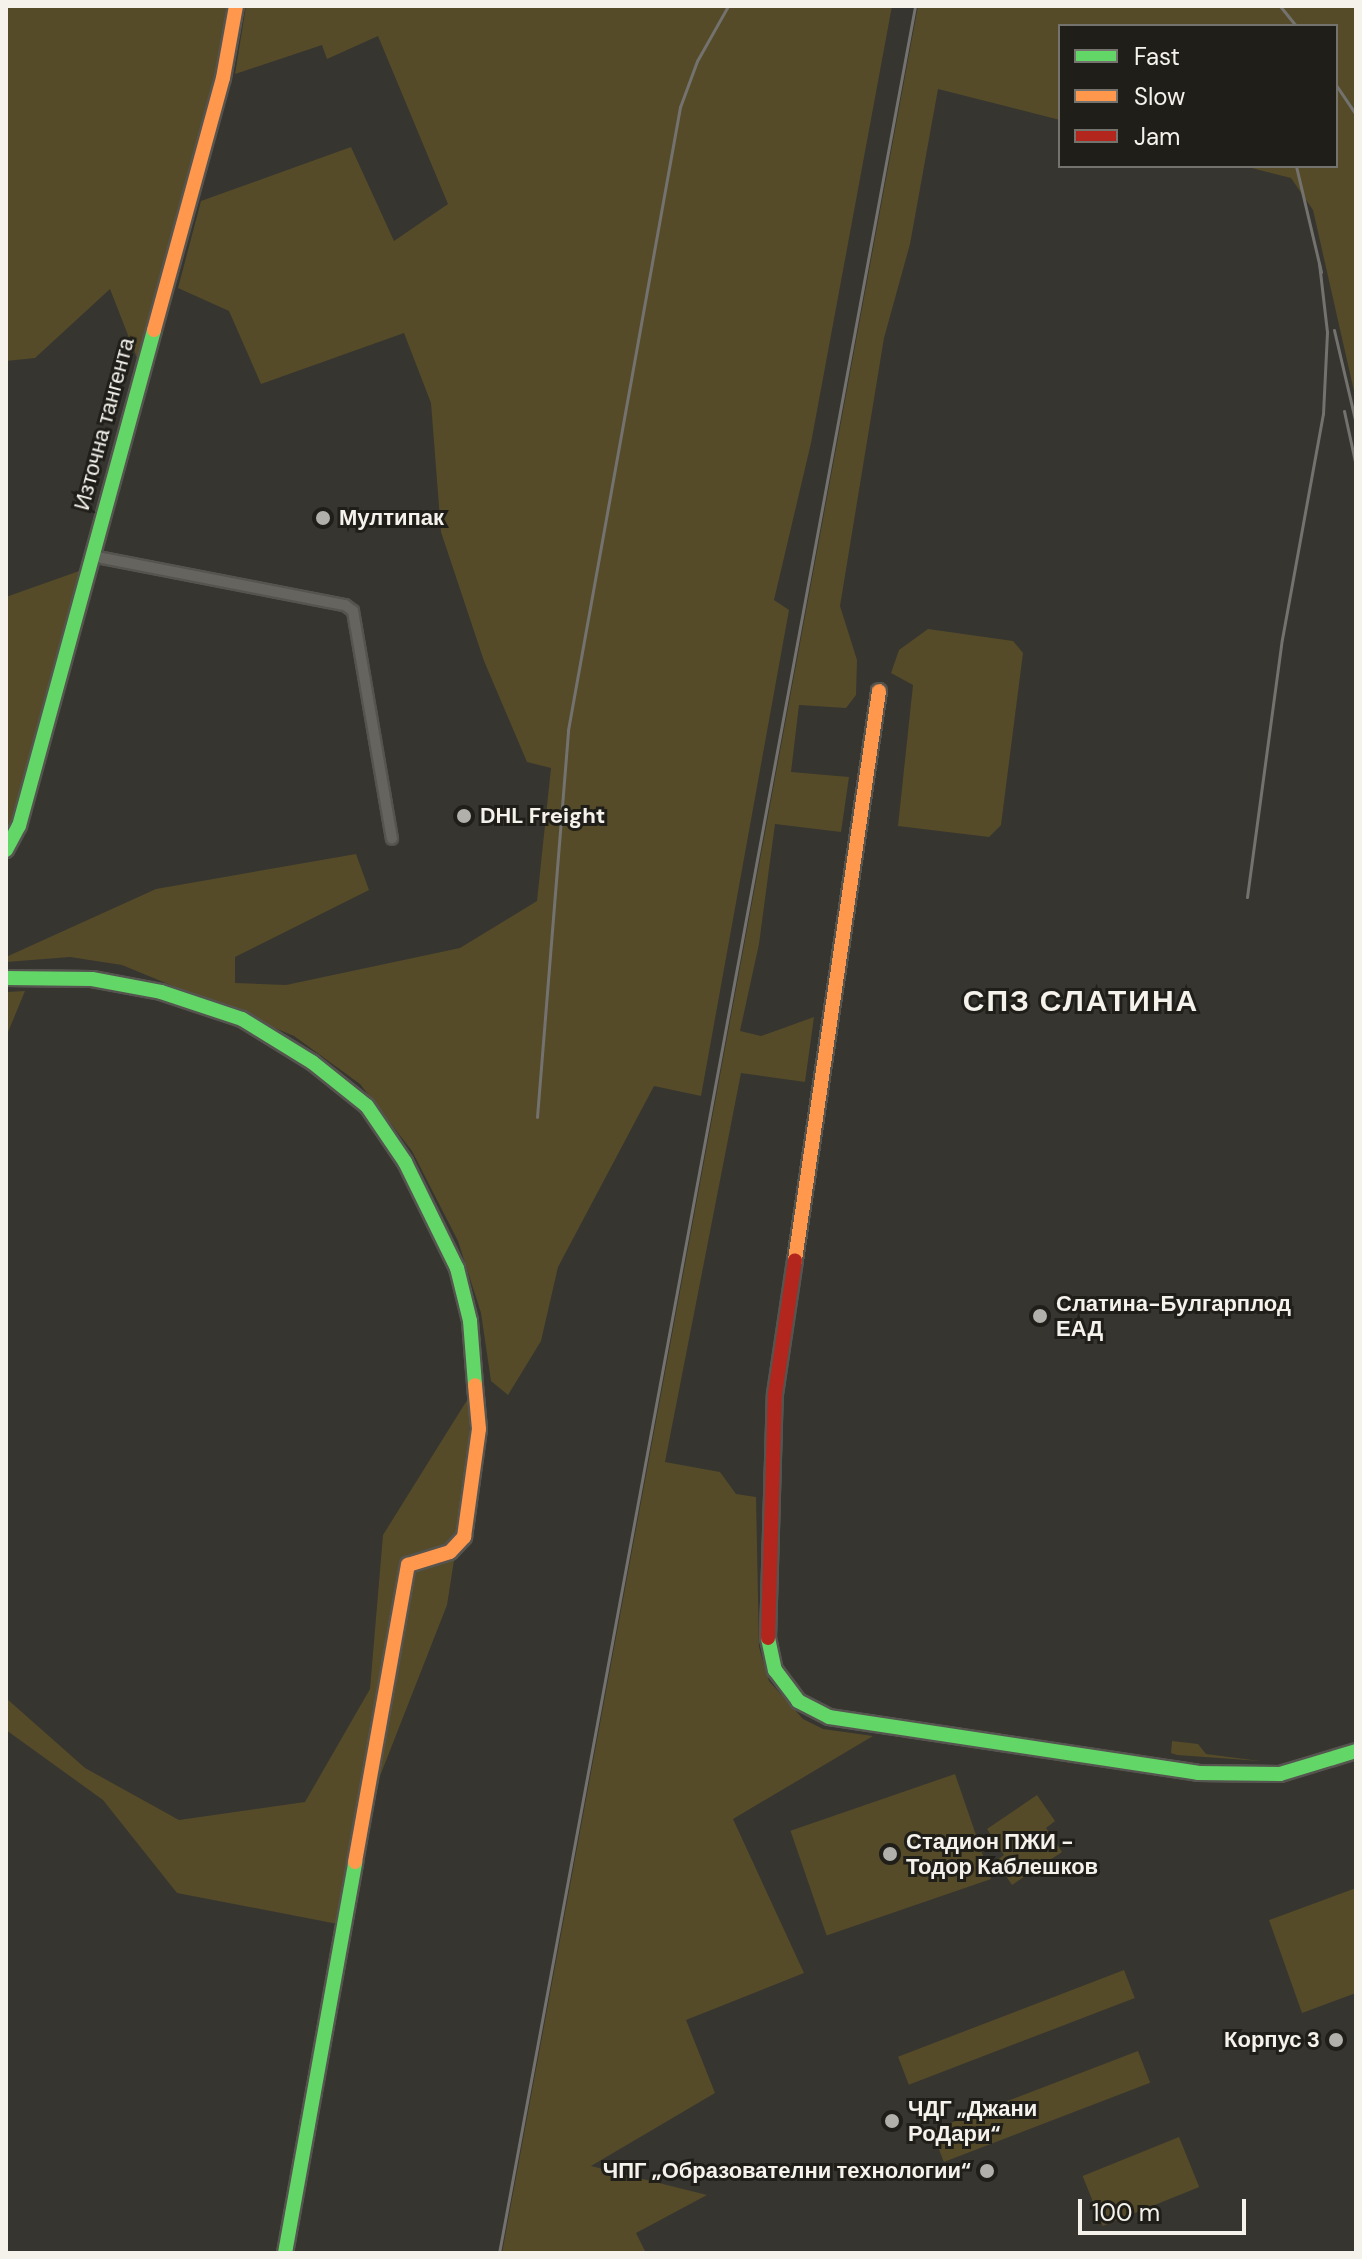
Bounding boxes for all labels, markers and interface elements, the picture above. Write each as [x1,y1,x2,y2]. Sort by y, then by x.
legend [1058,24,1338,168]
text: Fast [1134,41,1180,72]
text: Slow [1134,81,1185,112]
text: Jam [1134,121,1180,152]
street label: Източна тангента [68,335,140,513]
place label: Мултипак [339,505,444,531]
marker: Мултипак [314,509,332,527]
place label: DHL Freight [480,803,605,829]
marker: DHL Freight [455,807,473,825]
district label: СПЗ СЛАТИНА [963,983,1199,1019]
place label: Слатина-Булгарплод ЕАД [1056,1290,1291,1342]
marker: Слатина-Булгарплод ЕАД [1031,1307,1049,1325]
place label: Стадион ПЖИ - Тодор Каблешков [906,1828,1098,1880]
marker: Стадион ПЖИ - Тодор Каблешков [881,1845,899,1863]
place label: Корпус 3 [1224,2027,1320,2053]
marker: Корпус 3 [1327,2031,1345,2049]
place label: ЧДГ „Джани РоДари“ [908,2095,1037,2146]
marker: ЧДГ „Джани РоДари“ [883,2112,901,2130]
place label: ЧПГ „Образователни технологии“ [603,2158,971,2184]
marker: ЧПГ „Образователни технологии“ [978,2162,996,2180]
scale bar [1082,2183,1250,2233]
text: 100 m [1092,2197,1160,2228]

